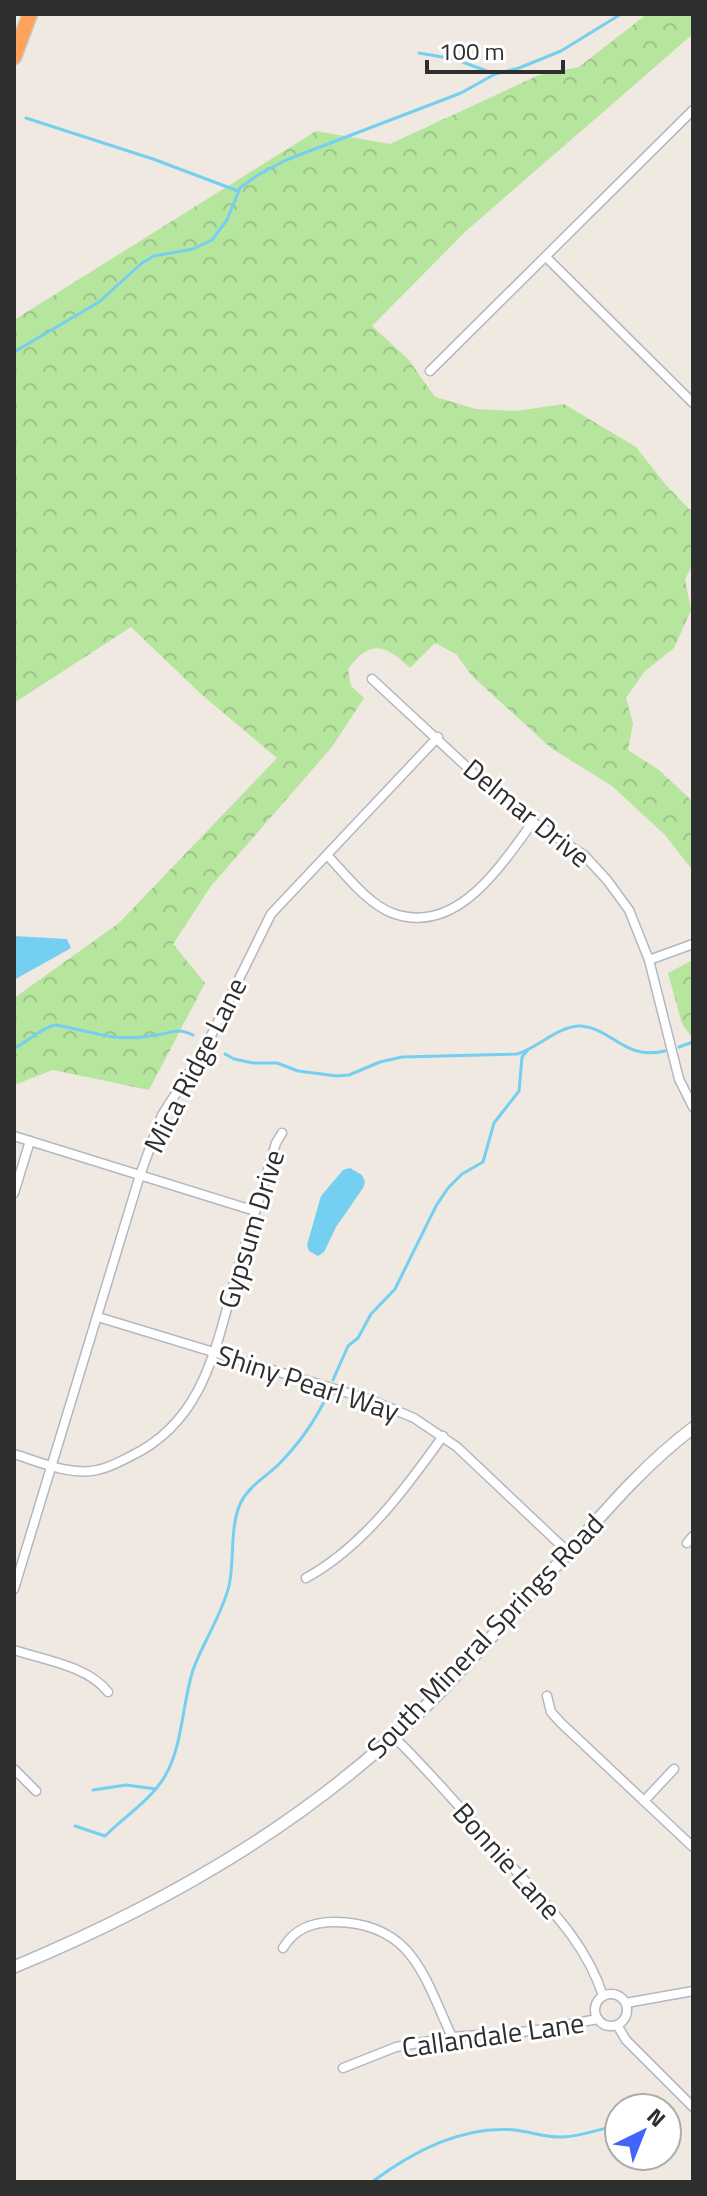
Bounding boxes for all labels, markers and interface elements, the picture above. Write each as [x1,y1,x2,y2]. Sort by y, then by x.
scale bar [427,24,563,74]
text: 100 m [439,33,505,69]
street label: Delmar Drive [454,748,600,878]
street label: Mica Ridge Lane [132,970,257,1160]
street label: Gypsum Drive [206,1144,295,1314]
street label: Shiny Pearl Way [211,1333,405,1432]
street label: South Mineral Springs Road [356,1503,613,1768]
street label: Bonnie Lane [443,1792,572,1929]
street label: Callandale Lane [399,2000,587,2069]
north arrow [603,2092,683,2172]
text: N [639,2100,674,2135]

